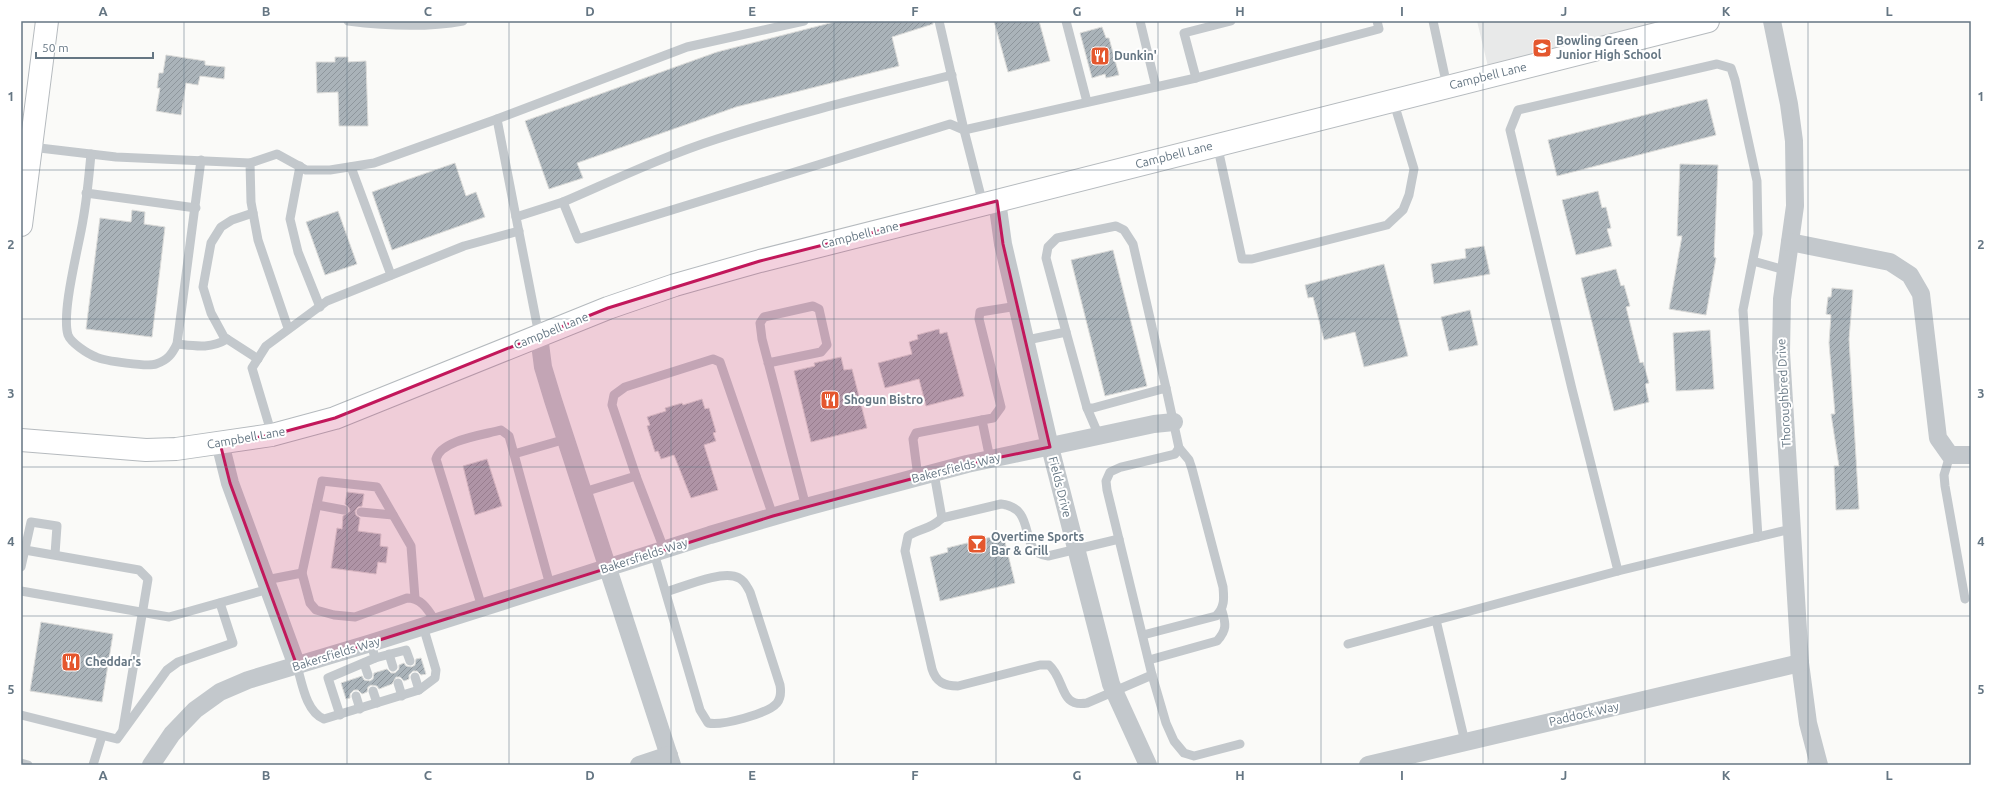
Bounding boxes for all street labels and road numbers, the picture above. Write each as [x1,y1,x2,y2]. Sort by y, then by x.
street label: Campbell Lane [1448,60,1528,91]
street label: Campbell Lane [1134,139,1214,170]
street label: Campbell Lane [820,219,900,250]
street label: Campbell Lane [512,310,590,351]
street label: Thoroughbred Drive [1774,338,1793,448]
street label: Campbell Lane [206,424,286,451]
street label: Bakersfields Way [910,450,1002,485]
street label: Fields Drive [1047,455,1074,519]
street label: Bakersfields Way [599,535,689,576]
street label: Bakersfields Way [290,634,381,673]
street label: Paddock Way [1548,699,1620,728]

